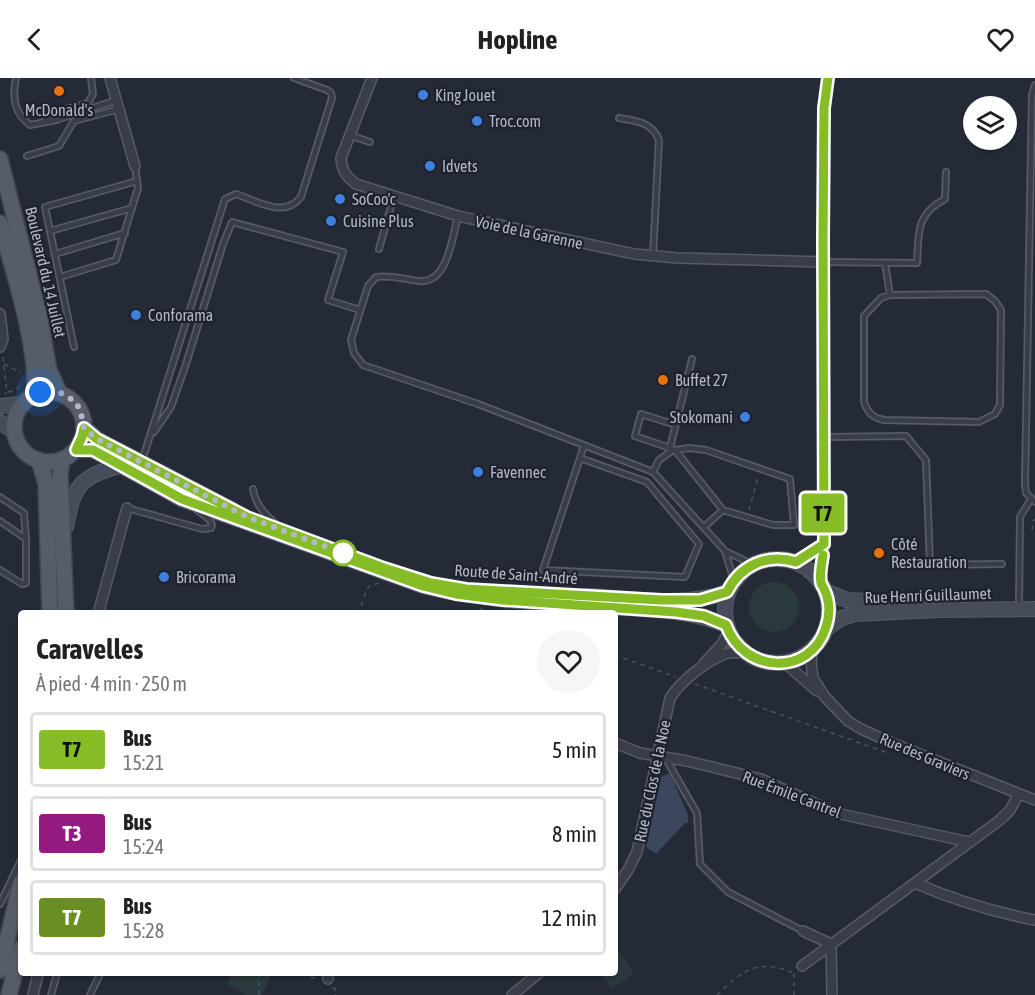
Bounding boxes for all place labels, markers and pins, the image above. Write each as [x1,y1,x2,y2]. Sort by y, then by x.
marker: McDonald's [52,84,66,98]
place label: King Jouet [435,86,496,105]
marker: King Jouet [416,88,430,102]
place label: McDonald's [25,101,93,119]
place label: Troc.com [489,112,541,130]
marker: Troc.com [470,114,484,128]
place label: Idvets [442,157,478,175]
marker: Idvets [423,159,437,173]
place label: SoCoo'c [352,190,396,208]
marker: SoCoo'c [333,192,347,206]
place label: Cuisine Plus [343,212,414,230]
marker: Cuisine Plus [324,214,338,228]
place label: Conforama [148,306,213,324]
marker: Conforama [129,308,143,322]
place label: Buffet 27 [675,371,728,389]
marker: Buffet 27 [656,373,670,387]
place label: Stokomani [670,408,733,426]
marker: Stokomani [738,410,752,424]
place label: Favennec [490,463,546,481]
marker: Favennec [471,465,485,479]
place label: Côté Restauration [891,535,967,571]
unlabelled marker [330,540,356,566]
marker: Côté Restauration [872,546,886,560]
place label: Bricorama [176,568,236,586]
marker: Bricorama [157,570,171,584]

